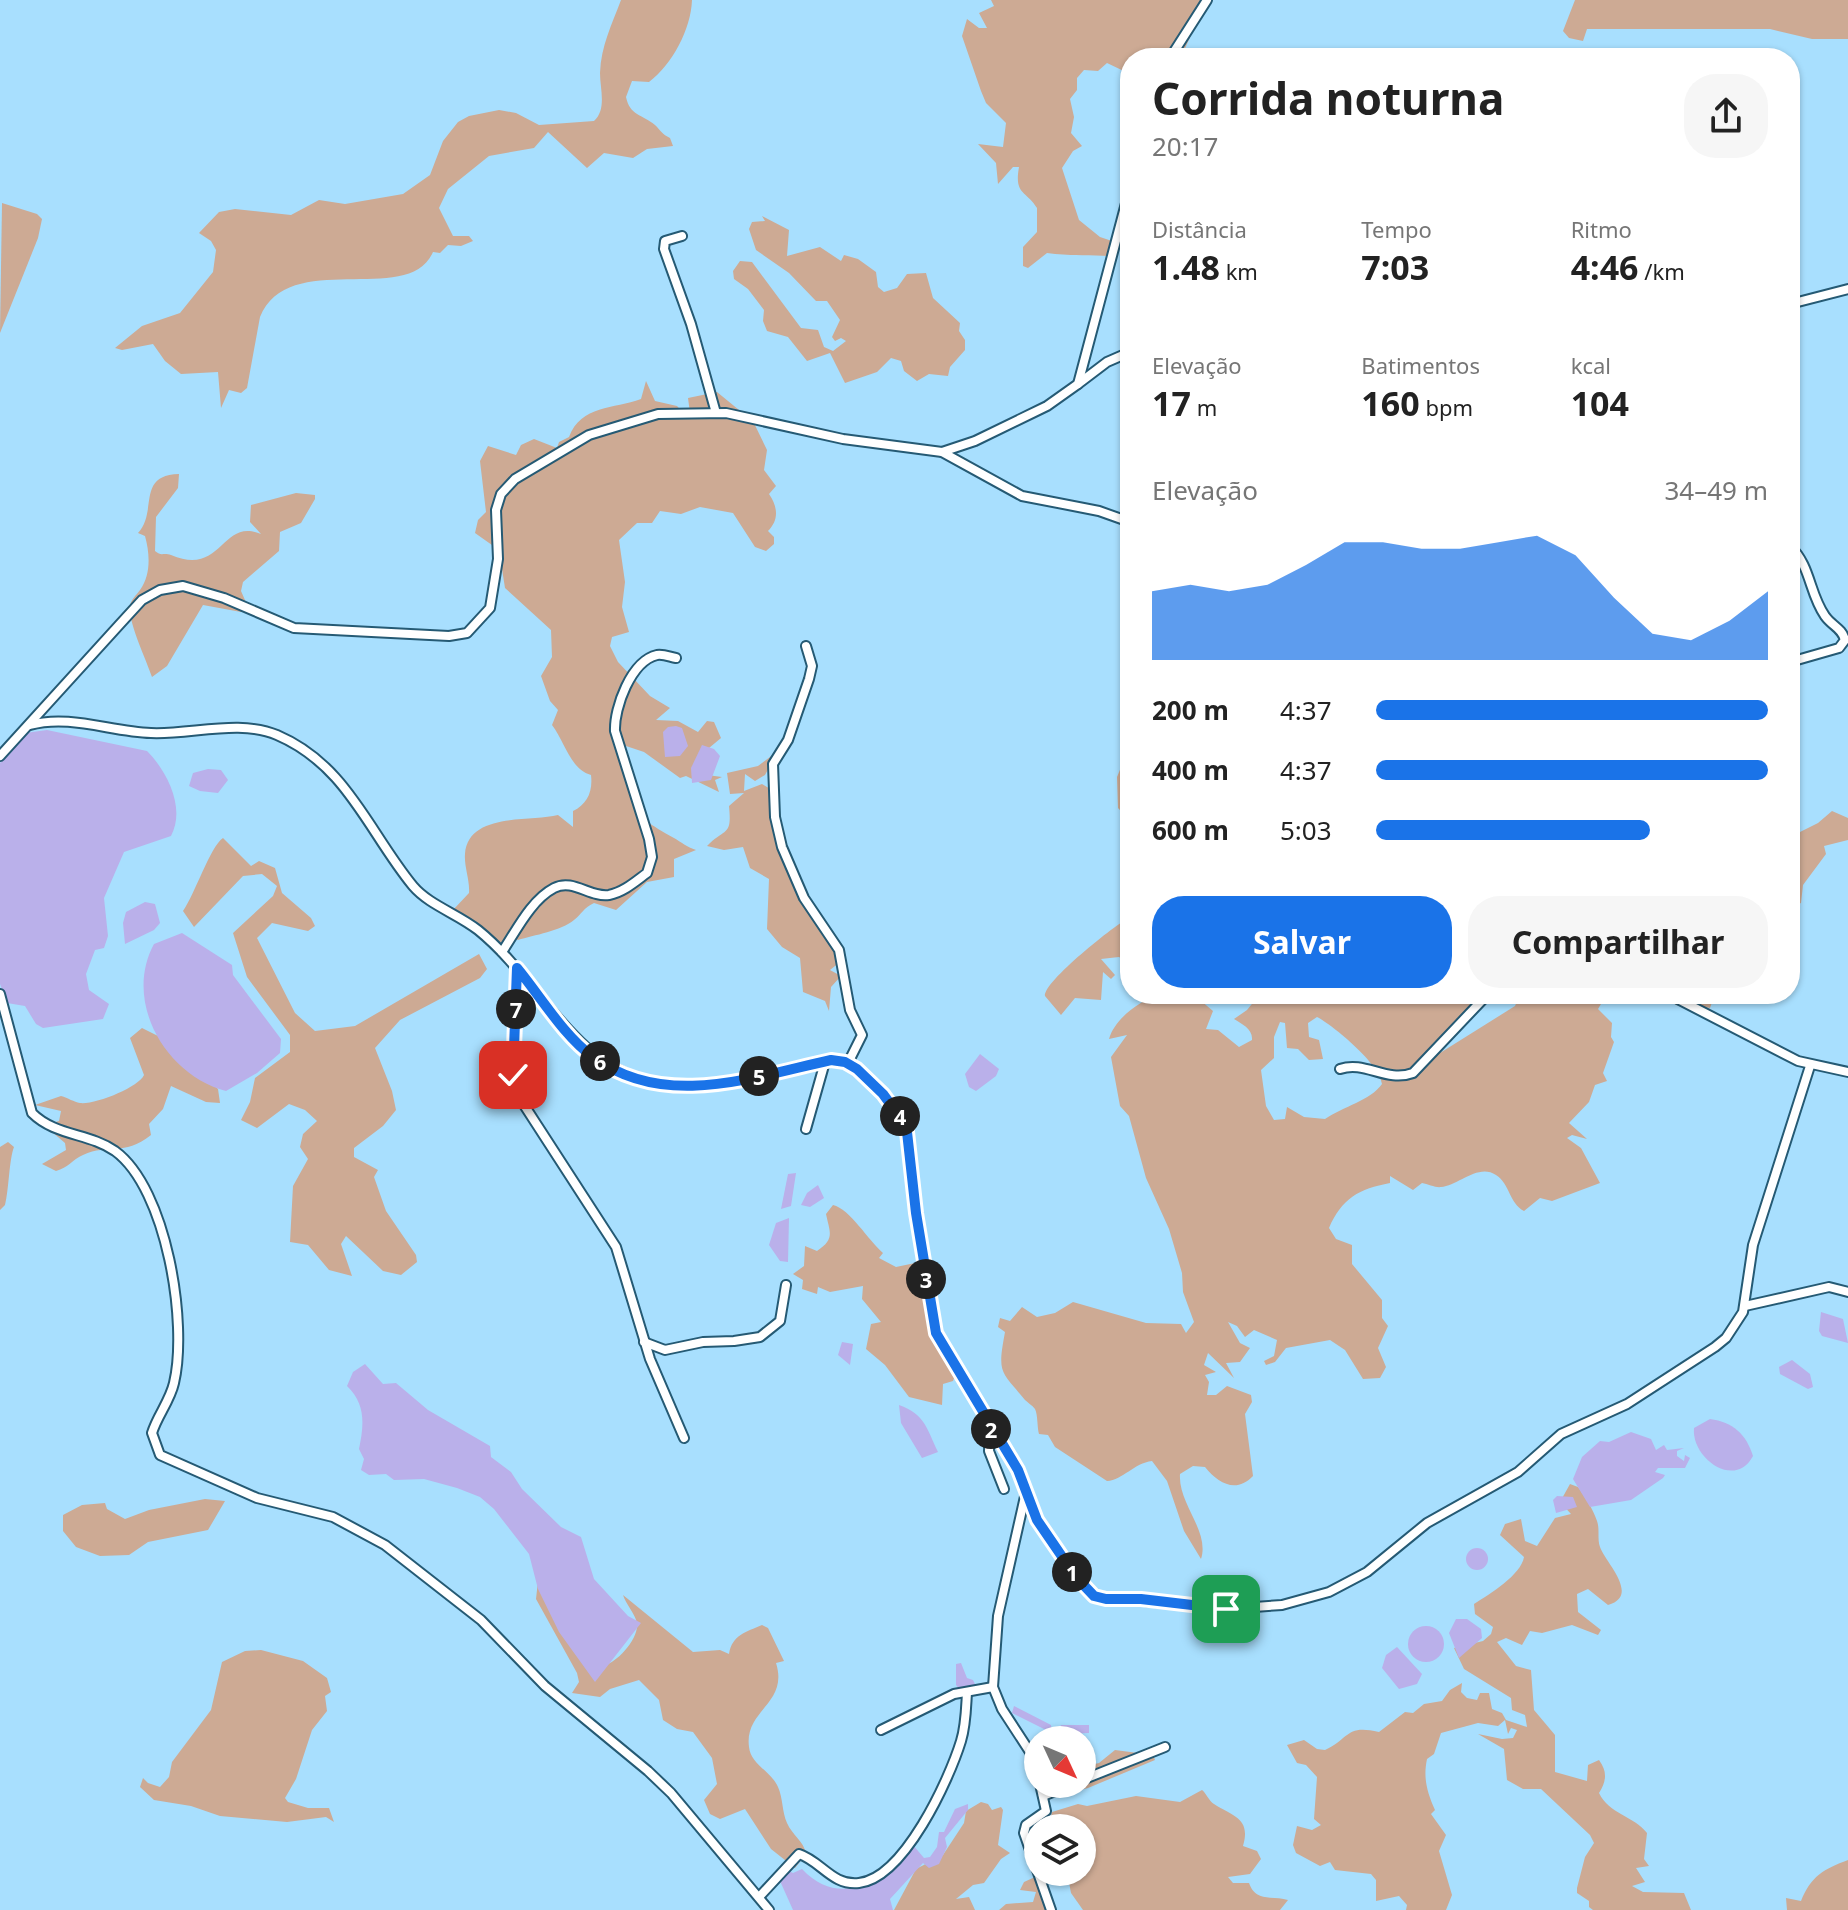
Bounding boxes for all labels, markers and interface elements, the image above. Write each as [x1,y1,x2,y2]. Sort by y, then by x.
text: Corrida noturna [1152,68,1504,128]
button: share [1684,74,1768,158]
text: 20:17 [1152,128,1218,164]
text: Distância [1152,214,1247,244]
text: Tempo [1361,214,1432,244]
text: Ritmo [1571,214,1632,244]
text: 1.48 [1152,244,1220,290]
text: 7:03 [1361,244,1429,290]
text: 4:46 [1571,244,1639,290]
text: km [1220,256,1258,286]
text: /km [1639,256,1685,286]
text: Elevação [1152,350,1242,380]
text: Batimentos [1361,350,1480,380]
text: kcal [1571,350,1611,380]
text: 17 [1152,380,1191,426]
text: 160 [1361,380,1420,426]
text: 104 [1571,380,1629,426]
text: m [1191,392,1217,422]
text: bpm [1420,392,1473,422]
text: Elevação [1152,472,1258,508]
text: 34–49 m [1664,472,1768,508]
text: 200 m [1152,692,1229,728]
text: 4:37 [1280,692,1332,728]
text: 400 m [1152,752,1229,788]
text: 4:37 [1280,752,1332,788]
text: 600 m [1152,812,1229,848]
text: 5:03 [1280,812,1332,848]
button: Salvar [1152,896,1452,988]
button: Compartilhar [1468,896,1768,988]
pin: 7 [496,989,536,1029]
text: 7 [510,994,522,1024]
pin [479,1041,547,1109]
pin: 6 [580,1041,620,1081]
text: 6 [594,1046,606,1076]
icon: check [491,1053,535,1097]
pin: 5 [739,1056,779,1096]
text: 5 [753,1061,765,1091]
pin: 4 [880,1096,920,1136]
text: 4 [894,1101,906,1131]
pin: 3 [906,1259,946,1299]
text: 3 [920,1264,932,1294]
pin: 2 [971,1409,1011,1449]
text: 2 [985,1414,997,1444]
pin: 1 [1052,1552,1092,1592]
text: 1 [1066,1557,1078,1587]
pin [1192,1575,1260,1643]
icon: arrive [1204,1587,1248,1631]
north arrow [1024,1726,1096,1798]
map controls [1024,1726,1096,1886]
button: layers [1024,1814,1096,1886]

